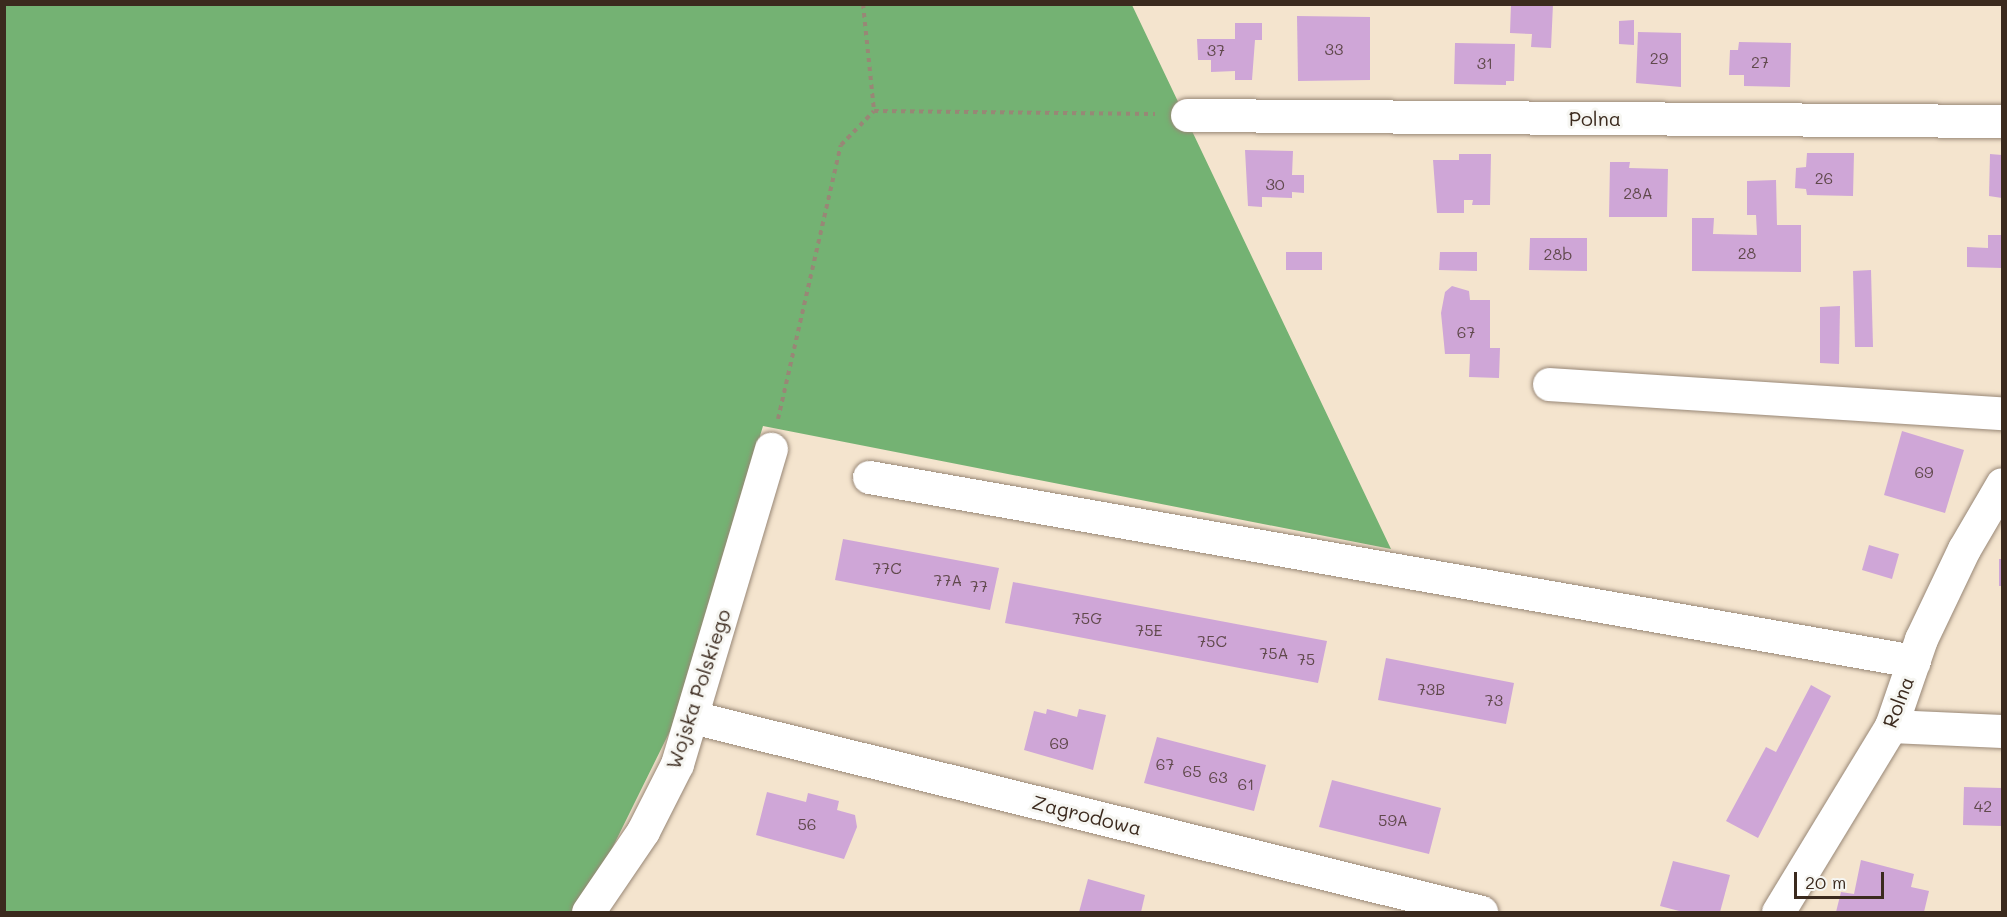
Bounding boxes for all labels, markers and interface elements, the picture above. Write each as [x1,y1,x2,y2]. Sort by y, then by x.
house number: 33 [1325,39,1343,59]
house number: 37 [1207,40,1225,60]
house number: 29 [1650,48,1668,68]
house number: 27 [1751,52,1769,72]
house number: 31 [1477,53,1493,73]
street label: Polna [1569,106,1621,130]
house number: 26 [1815,168,1833,188]
house number: 30 [1265,174,1285,194]
house number: 28A [1623,183,1653,203]
house number: 28 [1738,243,1756,263]
house number: 28b [1544,244,1572,264]
house number: 67 [1457,322,1475,342]
house number: 69 [1914,462,1934,482]
house number: 77C [872,558,902,578]
house number: 77A [934,570,962,590]
house number: 77 [970,576,988,596]
street label: Wojska Polskiego [661,606,735,772]
house number: 75G [1072,608,1102,628]
house number: 75E [1135,620,1163,640]
house number: 75C [1197,631,1227,651]
house number: 75A [1259,643,1289,663]
house number: 75 [1297,649,1315,669]
street label: Rolna [1877,673,1919,731]
house number: 73B [1417,679,1445,699]
house number: 73 [1485,690,1503,710]
house number: 69 [1049,733,1069,753]
house number: 67 [1156,754,1174,774]
house number: 65 [1183,761,1201,781]
house number: 63 [1208,767,1228,787]
house number: 61 [1238,774,1254,794]
street label: Zagrodowa [1030,790,1144,840]
house number: 42 [1974,796,1992,816]
house number: 59A [1378,810,1408,830]
house number: 56 [798,814,816,834]
scale bar [1797,860,1887,898]
text: 20 m [1805,870,1846,894]

